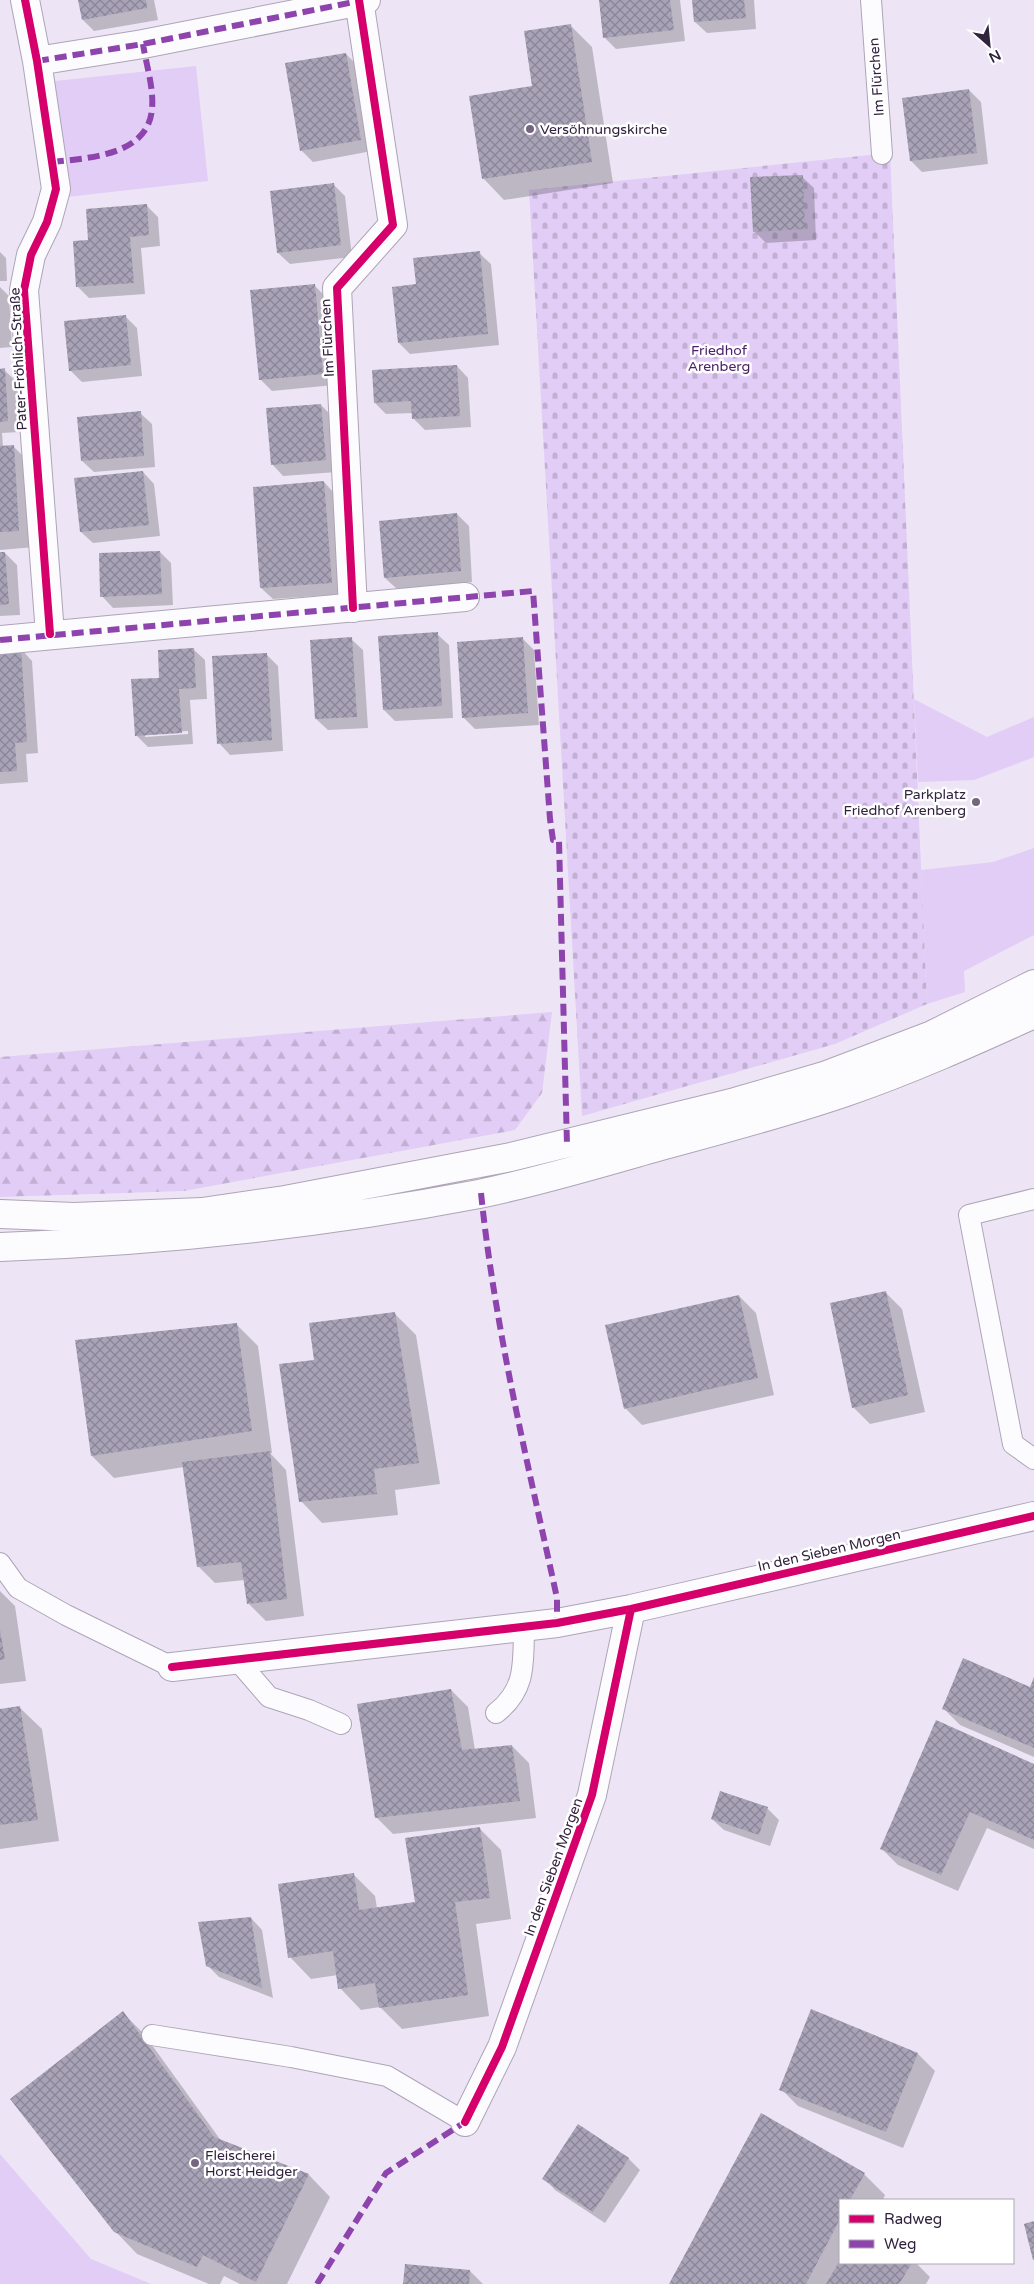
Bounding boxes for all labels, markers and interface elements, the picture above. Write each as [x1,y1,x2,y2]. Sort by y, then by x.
north arrow [964,20,1014,70]
street label: Im Flürchen [865,37,888,117]
text: N [986,46,1004,66]
place label: Versöhnungskirche [540,121,667,138]
marker: Versöhnungskirche [524,123,536,135]
street label: Pater-Fröhlich-Straße [6,287,31,431]
street label: Im Flürchen [317,298,338,378]
park label: Friedhof Arenberg [688,342,750,375]
place label: Parkplatz Friedhof Arenberg [844,786,966,819]
marker: Parkplatz Friedhof Arenberg [970,796,982,808]
street label: In den Sieben Morgen [756,1526,902,1575]
street label: In den Sieben Morgen [521,1796,586,1939]
place label: Fleischerei Horst Heidger [205,2147,298,2180]
marker: Fleischerei Horst Heidger [189,2157,201,2169]
legend [839,2199,1014,2264]
text: Radweg [884,2210,942,2228]
text: Weg [884,2235,916,2253]

